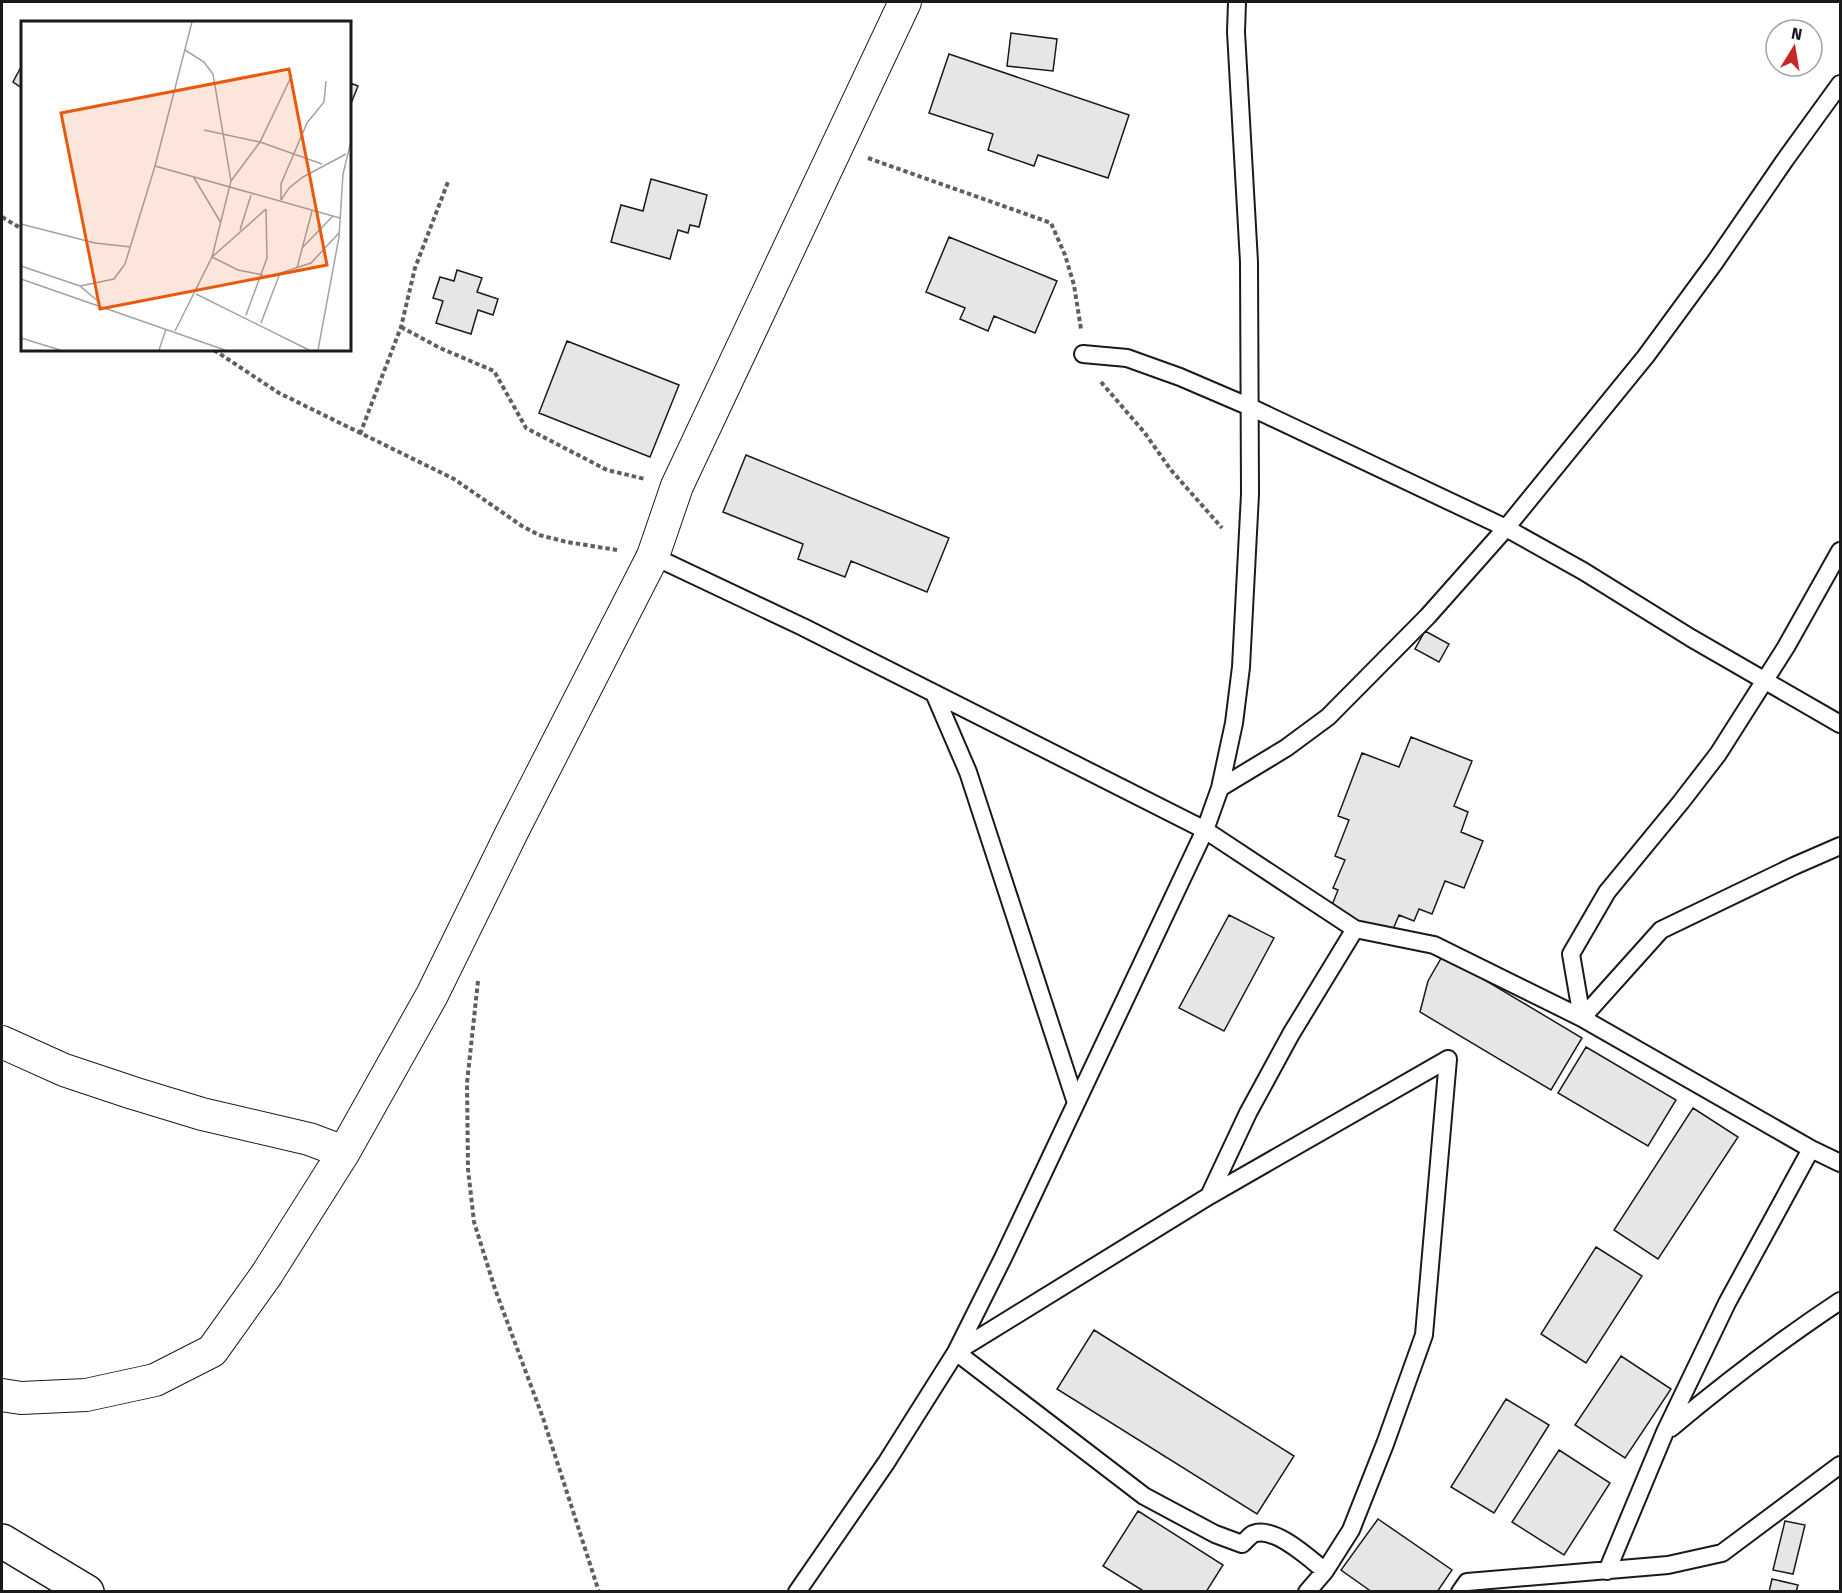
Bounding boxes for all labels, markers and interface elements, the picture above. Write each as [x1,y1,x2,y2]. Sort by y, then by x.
north arrow [1764,18,1824,78]
inset map [21,21,351,351]
text: N [1790,23,1804,44]

